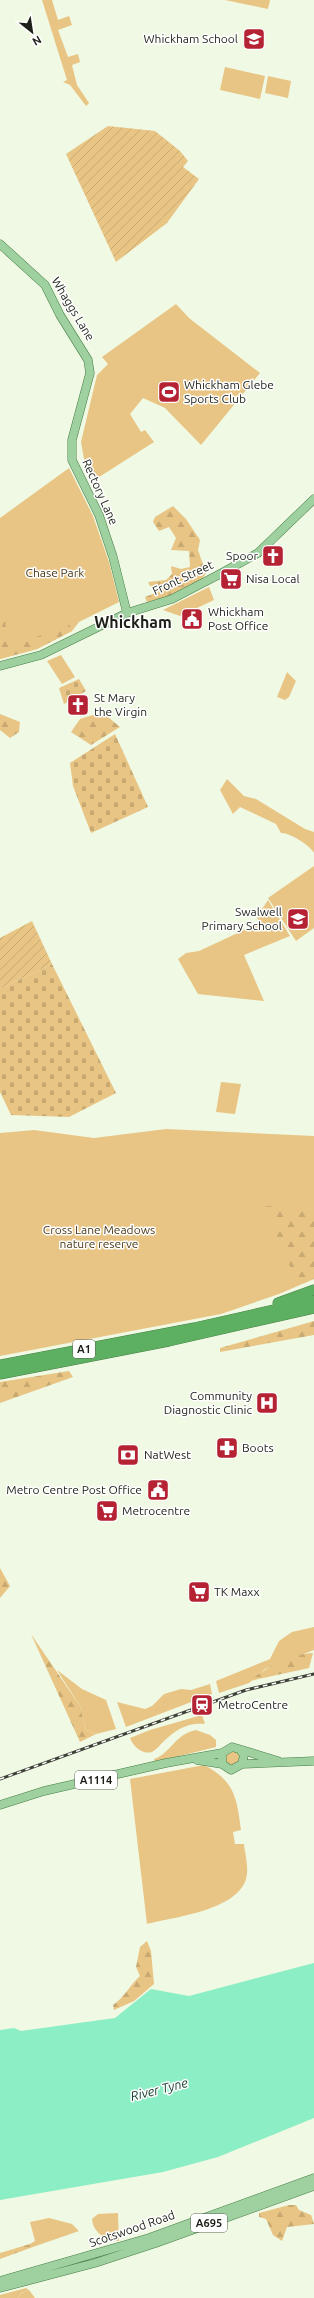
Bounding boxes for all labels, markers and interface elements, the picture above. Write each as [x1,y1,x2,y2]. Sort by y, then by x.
north arrow [12,12,52,52]
school or university icon: Whickham School [241,26,267,52]
place label: Whickham School [143,32,238,45]
text: N [30,33,44,48]
street label: Whaggs Lane [49,275,97,343]
place label: Whickham Glebe Sports Club [184,378,274,405]
sports icon: Whickham Glebe Sports Club [156,379,182,405]
street label: Rectory Lane [80,457,121,527]
church icon: Spoor [260,543,286,569]
place label: Spoor [226,549,258,562]
street label: Front Street [150,558,215,597]
park label: Chase Park [26,566,84,579]
supermarket icon: Nisa Local [218,566,244,592]
place label: Nisa Local [246,572,300,585]
place label: Whickham Post Office [208,605,268,632]
public building icon: Whickham Post Office [179,606,205,632]
district label: Whickham [94,613,172,631]
place label: St Mary the Virgin [94,691,147,718]
church icon: St Mary the Virgin [65,692,91,718]
place label: Swalwell Primary School [202,905,282,932]
school or university icon: Swalwell Primary School [285,906,311,932]
park label: Cross Lane Meadows nature reserve [43,1223,155,1250]
road number: A1 [73,1340,95,1358]
place label: Community Diagnostic Clinic [164,1389,252,1416]
hospital icon: Community Diagnostic Clinic [254,1390,280,1416]
pharmacy icon: Boots [214,1435,240,1461]
place label: Boots [242,1441,274,1454]
bank icon: NatWest [115,1442,141,1468]
place label: NatWest [144,1448,191,1461]
public building icon: Metro Centre Post Office [145,1477,171,1503]
place label: Metro Centre Post Office [6,1483,142,1496]
supermarket icon: Metrocentre [94,1498,120,1524]
place label: Metrocentre [122,1504,190,1517]
supermarket icon: TK Maxx [186,1579,212,1605]
place label: TK Maxx [214,1585,260,1598]
station icon: MetroCentre [189,1692,215,1718]
place label: MetroCentre [218,1698,288,1711]
road number: A1114 [75,1771,117,1789]
water label: River Tyne [129,2075,190,2103]
street label: Scotswood Road [87,2208,176,2249]
road number: A695 [191,2214,227,2232]

